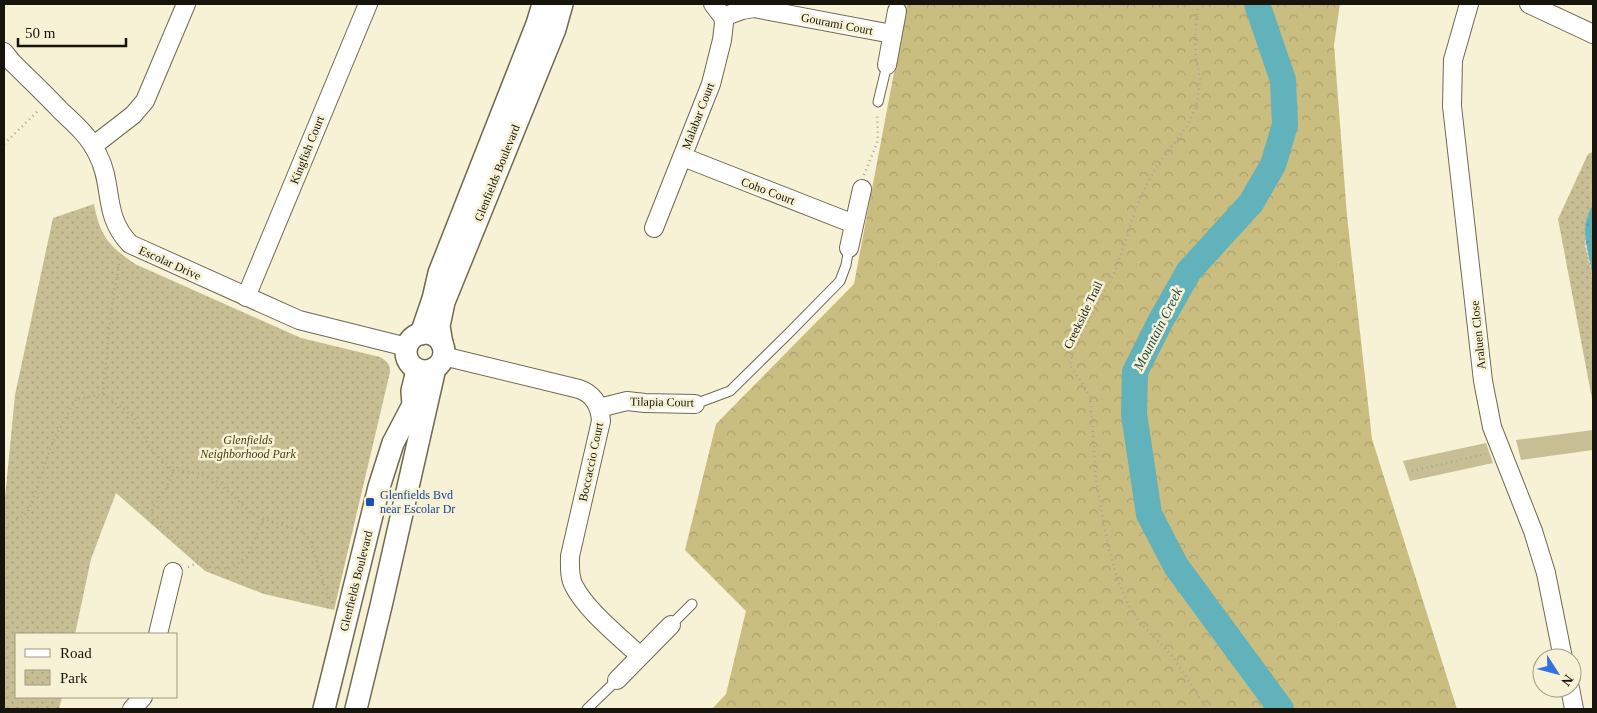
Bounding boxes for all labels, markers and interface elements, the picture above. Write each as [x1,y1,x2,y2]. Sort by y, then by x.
street label: Gourami Court [800,10,875,38]
scale bar [18,15,125,47]
text: 50 m [25,25,56,41]
street label: Malabar Court [679,80,717,151]
street label: Kingfish Court [287,113,327,186]
street label: Glenfields Boulevard [471,123,523,223]
street label: Coho Court [739,174,797,208]
street label: Escolar Drive [137,243,203,283]
street label: Creekside Trail [1061,278,1106,351]
water label: Mountain Creek [1130,284,1186,374]
street label: Araluen Close [1467,300,1489,370]
street label: Tilapia Court [630,394,695,410]
street label: Boccaccio Court [576,421,606,503]
park label: Glenfields Neighborhood Park [199,433,296,461]
place label: Glenfields Bvd near Escolar Dr [380,488,455,516]
marker: Glenfields Bvd near Escolar Dr [364,496,376,508]
street label: Glenfields Boulevard [337,529,375,633]
legend [15,633,178,698]
text: Road [60,645,92,661]
north arrow [1532,648,1582,698]
text: Park [60,670,88,686]
text: N [1558,672,1576,689]

